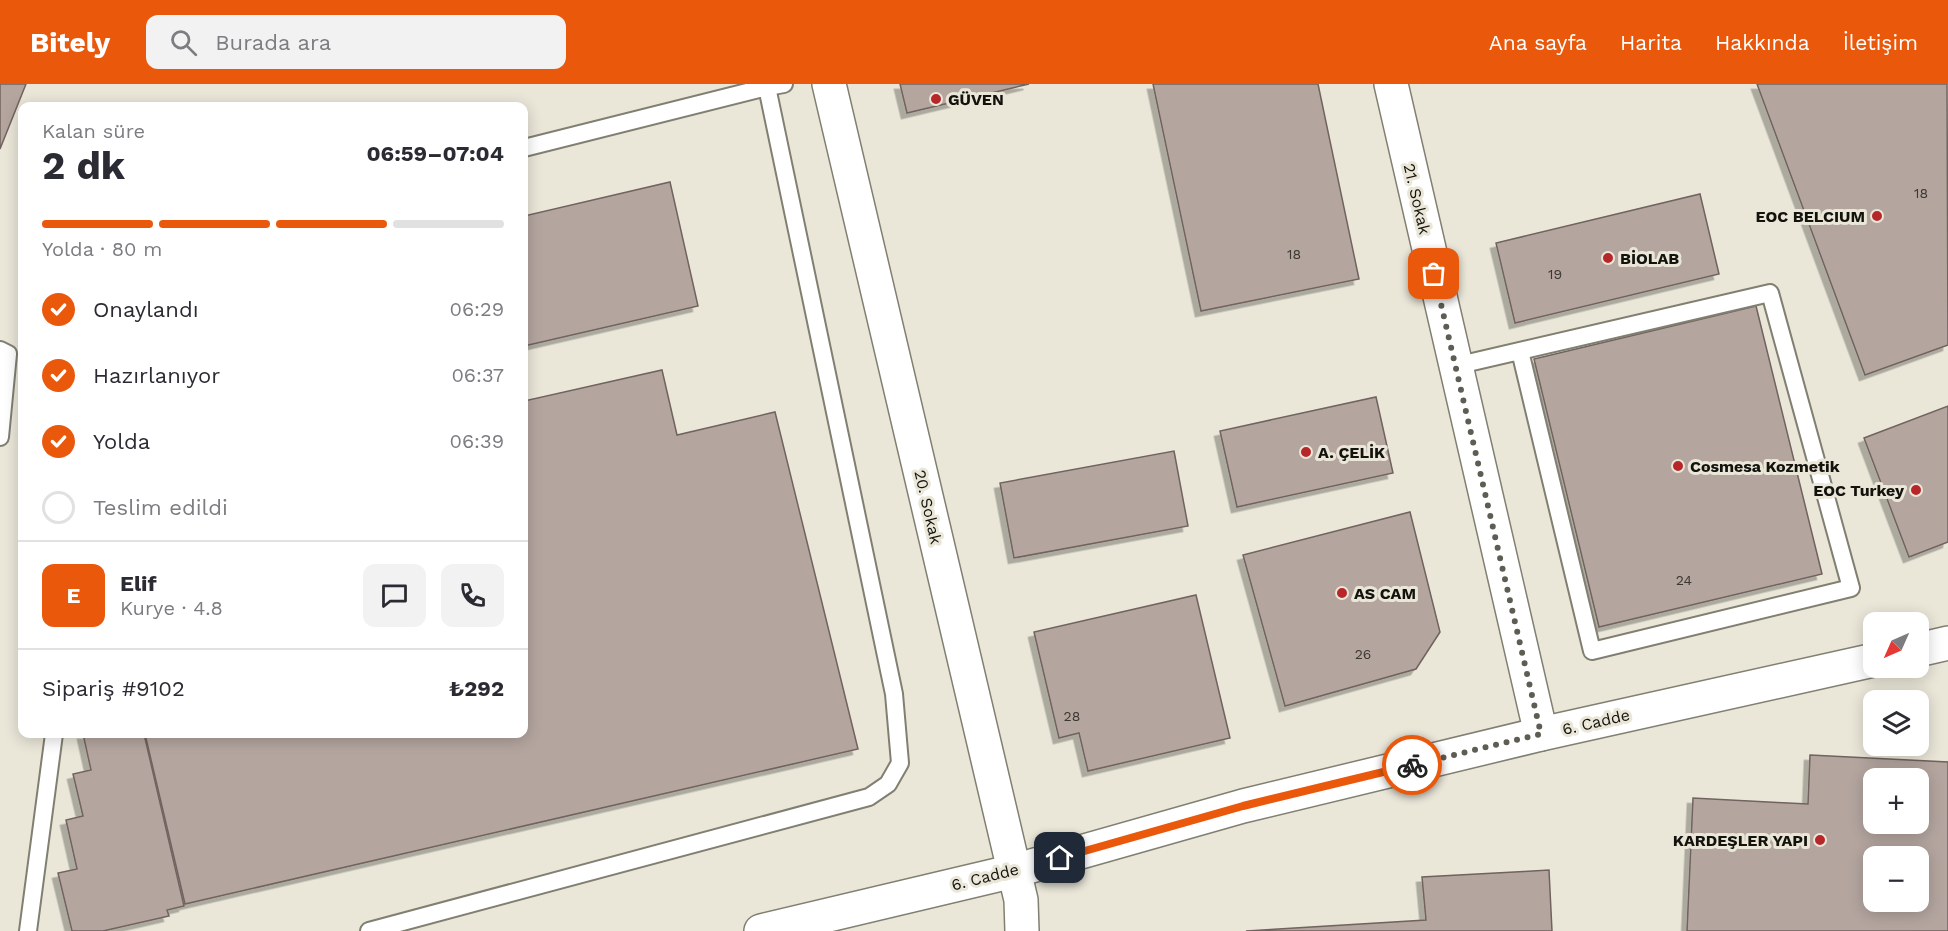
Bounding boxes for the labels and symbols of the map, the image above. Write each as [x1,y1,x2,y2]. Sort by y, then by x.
place label: GÜVEN [948,90,1004,109]
marker: GÜVEN [929,92,943,106]
street label: 21. Sokak [1400,162,1434,236]
house number: 18 [1914,185,1928,201]
place label: EOC BELCIUM [1755,207,1865,226]
marker: EOC BELCIUM [1870,209,1884,223]
house number: 18 [1287,246,1301,262]
pin [1408,248,1459,299]
place label: BİOLAB [1620,249,1679,268]
marker: BİOLAB [1601,251,1615,265]
house number: 19 [1548,266,1562,282]
place label: A. ÇELİK [1318,443,1385,462]
marker: A. ÇELİK [1299,445,1313,459]
place label: Cosmesa Kozmetik [1690,457,1840,476]
marker: Cosmesa Kozmetik [1671,459,1685,473]
street label: 20. Sokak [910,468,946,546]
place label: EOC Turkey [1813,481,1905,500]
marker: EOC Turkey [1909,483,1923,497]
house number: 24 [1676,572,1692,588]
place label: AS CAM [1354,584,1416,603]
marker: AS CAM [1335,586,1349,600]
north arrow [1863,612,1929,678]
house number: 26 [1355,646,1371,662]
street label: 6. Cadde [1560,705,1632,739]
house number: 28 [1064,708,1080,724]
courier [1382,735,1442,795]
place label: KARDEŞLER YAPI [1673,831,1808,850]
pin [1034,832,1085,883]
marker: KARDEŞLER YAPI [1813,833,1827,847]
street label: 6. Cadde [949,859,1021,895]

